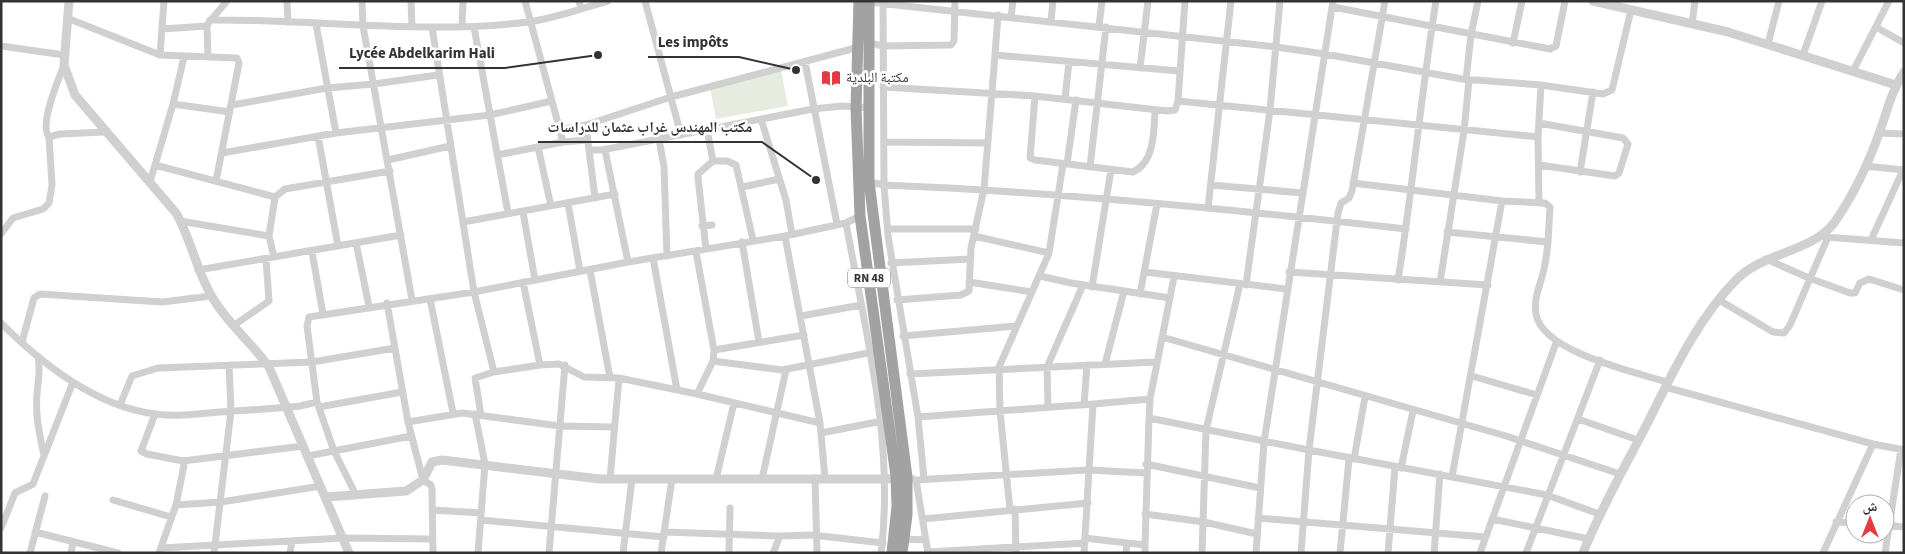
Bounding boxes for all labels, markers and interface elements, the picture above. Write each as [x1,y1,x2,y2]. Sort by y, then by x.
callout: Les impôts [648,27,739,57]
text: Les impôts [658,32,729,53]
callout: Lycée Abdelkarim Hali [339,38,505,68]
text: Lycée Abdelkarim Hali [349,43,495,64]
library icon: مكتبة البلدية [820,67,842,89]
place label: مكتبة البلدية [846,68,909,88]
callout: مكتب المهندس غراب عثمان للدراسات [538,112,762,142]
text: مكتب المهندس غراب عثمان للدراسات [548,117,752,138]
road number: RN 48 [848,268,890,288]
north arrow [1845,494,1895,544]
text: ش [1863,497,1878,517]

